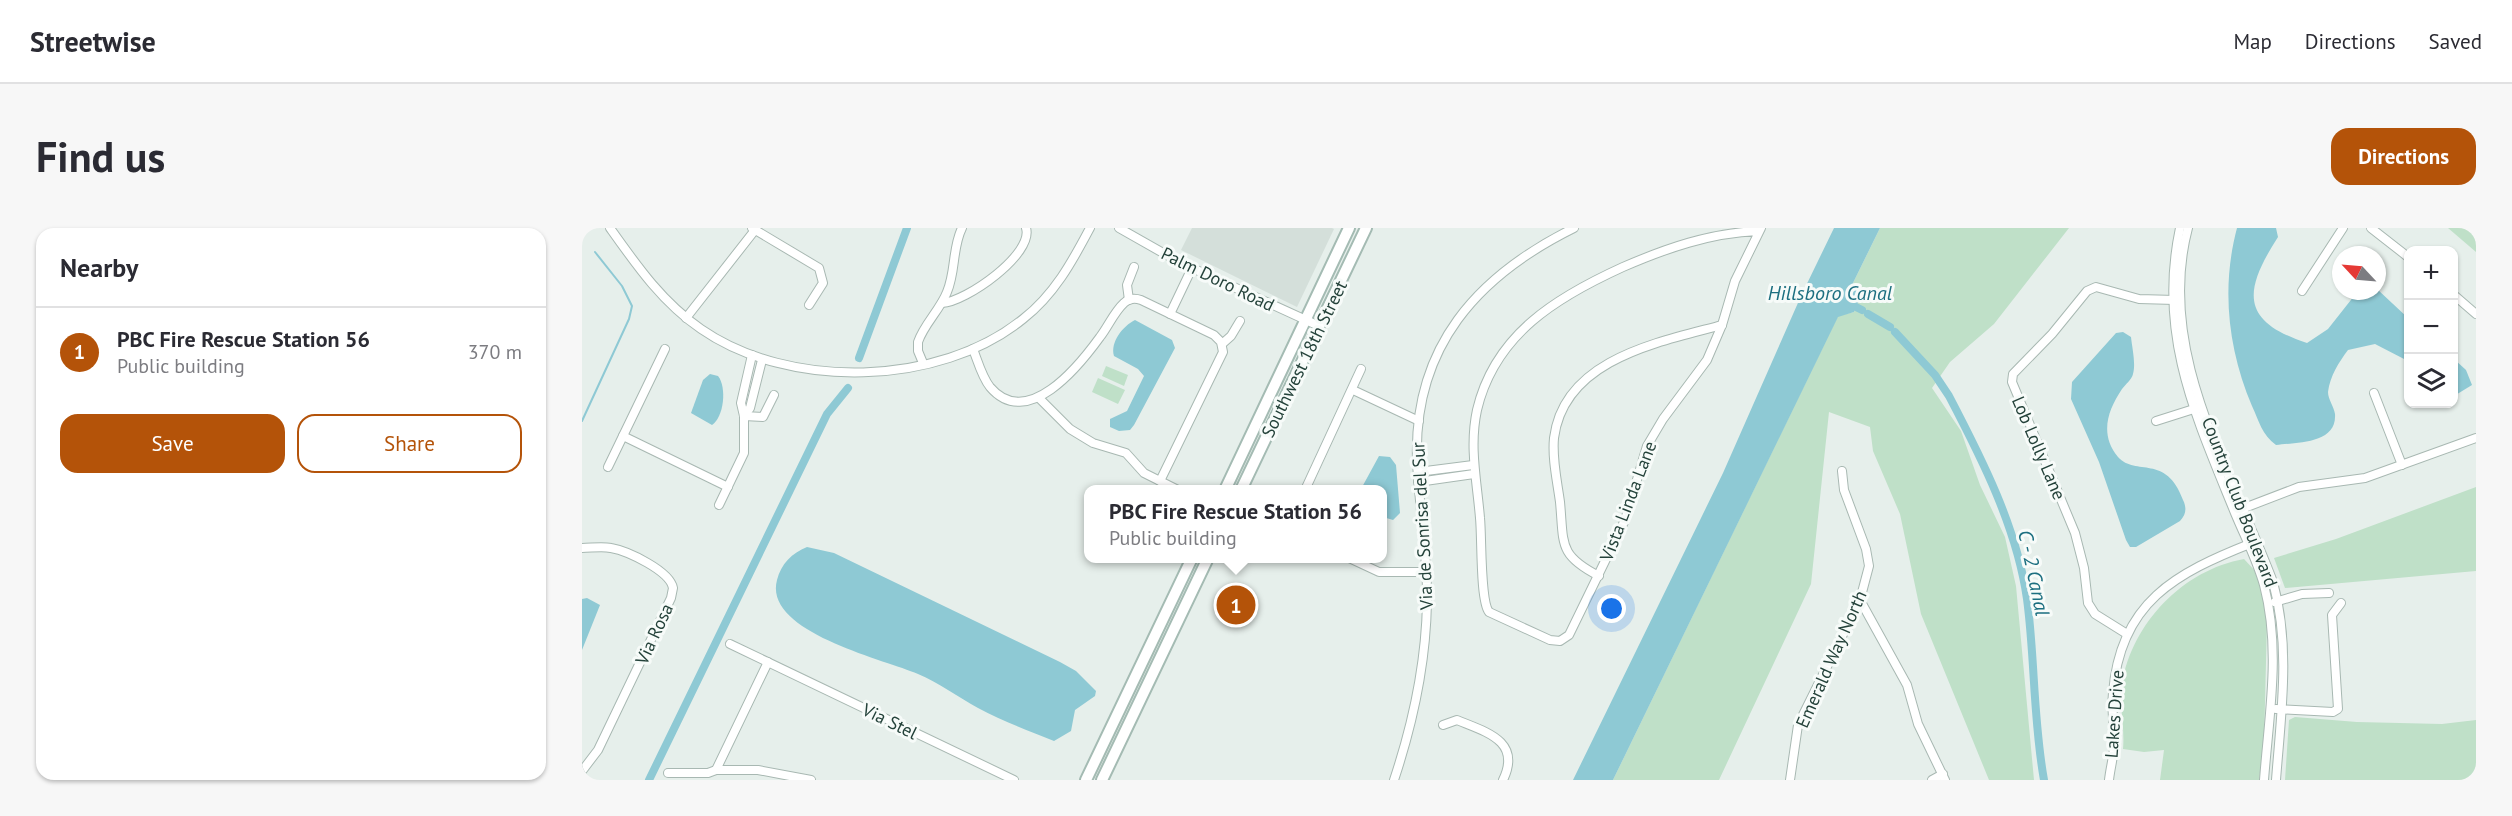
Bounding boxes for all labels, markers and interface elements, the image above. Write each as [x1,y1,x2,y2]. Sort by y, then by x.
text: Streetwise [30,23,156,60]
text: Map [2233,28,2272,55]
text: Directions [2305,28,2396,55]
text: Saved [2429,28,2482,55]
button: Directions [2331,128,2476,185]
text: Find us [36,129,165,184]
street label: Palm Doro Road [1158,242,1278,316]
north arrow [2332,246,2386,300]
map controls [2404,246,2458,408]
button: + [2404,246,2458,300]
text: Nearby [60,251,138,284]
street label: Southwest 18th Street [1256,277,1352,441]
water label: Hillsboro Canal [1768,280,1893,306]
button: − [2404,300,2458,354]
text: PBC Fire Rescue Station 56 [117,325,370,353]
text: 1 [74,339,85,365]
text: 370 m [468,339,522,365]
text: Public building [117,353,245,379]
button: layers [2404,354,2458,408]
street label: Lob Lolly Lane [2007,393,2071,503]
button: Save [60,414,285,473]
button: Share [297,414,522,473]
street label: Country Club Boulevard [2197,414,2283,590]
street label: Vista Linda Lane [1594,438,1661,565]
street label: Via de Sonrisa del Sur [1406,442,1438,611]
popup [1084,485,1387,563]
text: PBC Fire Rescue Station 56 [1109,497,1362,525]
text: Public building [1109,525,1237,551]
water label: C - 2 Canal [2012,528,2056,619]
pin: 1 [1216,582,1256,628]
street label: Emerald Way North [1790,587,1872,731]
your location [1597,594,1626,623]
street label: Via Rosa [629,600,678,669]
street label: Lakes Drive [2099,669,2129,759]
street label: Via Stel [858,697,922,745]

